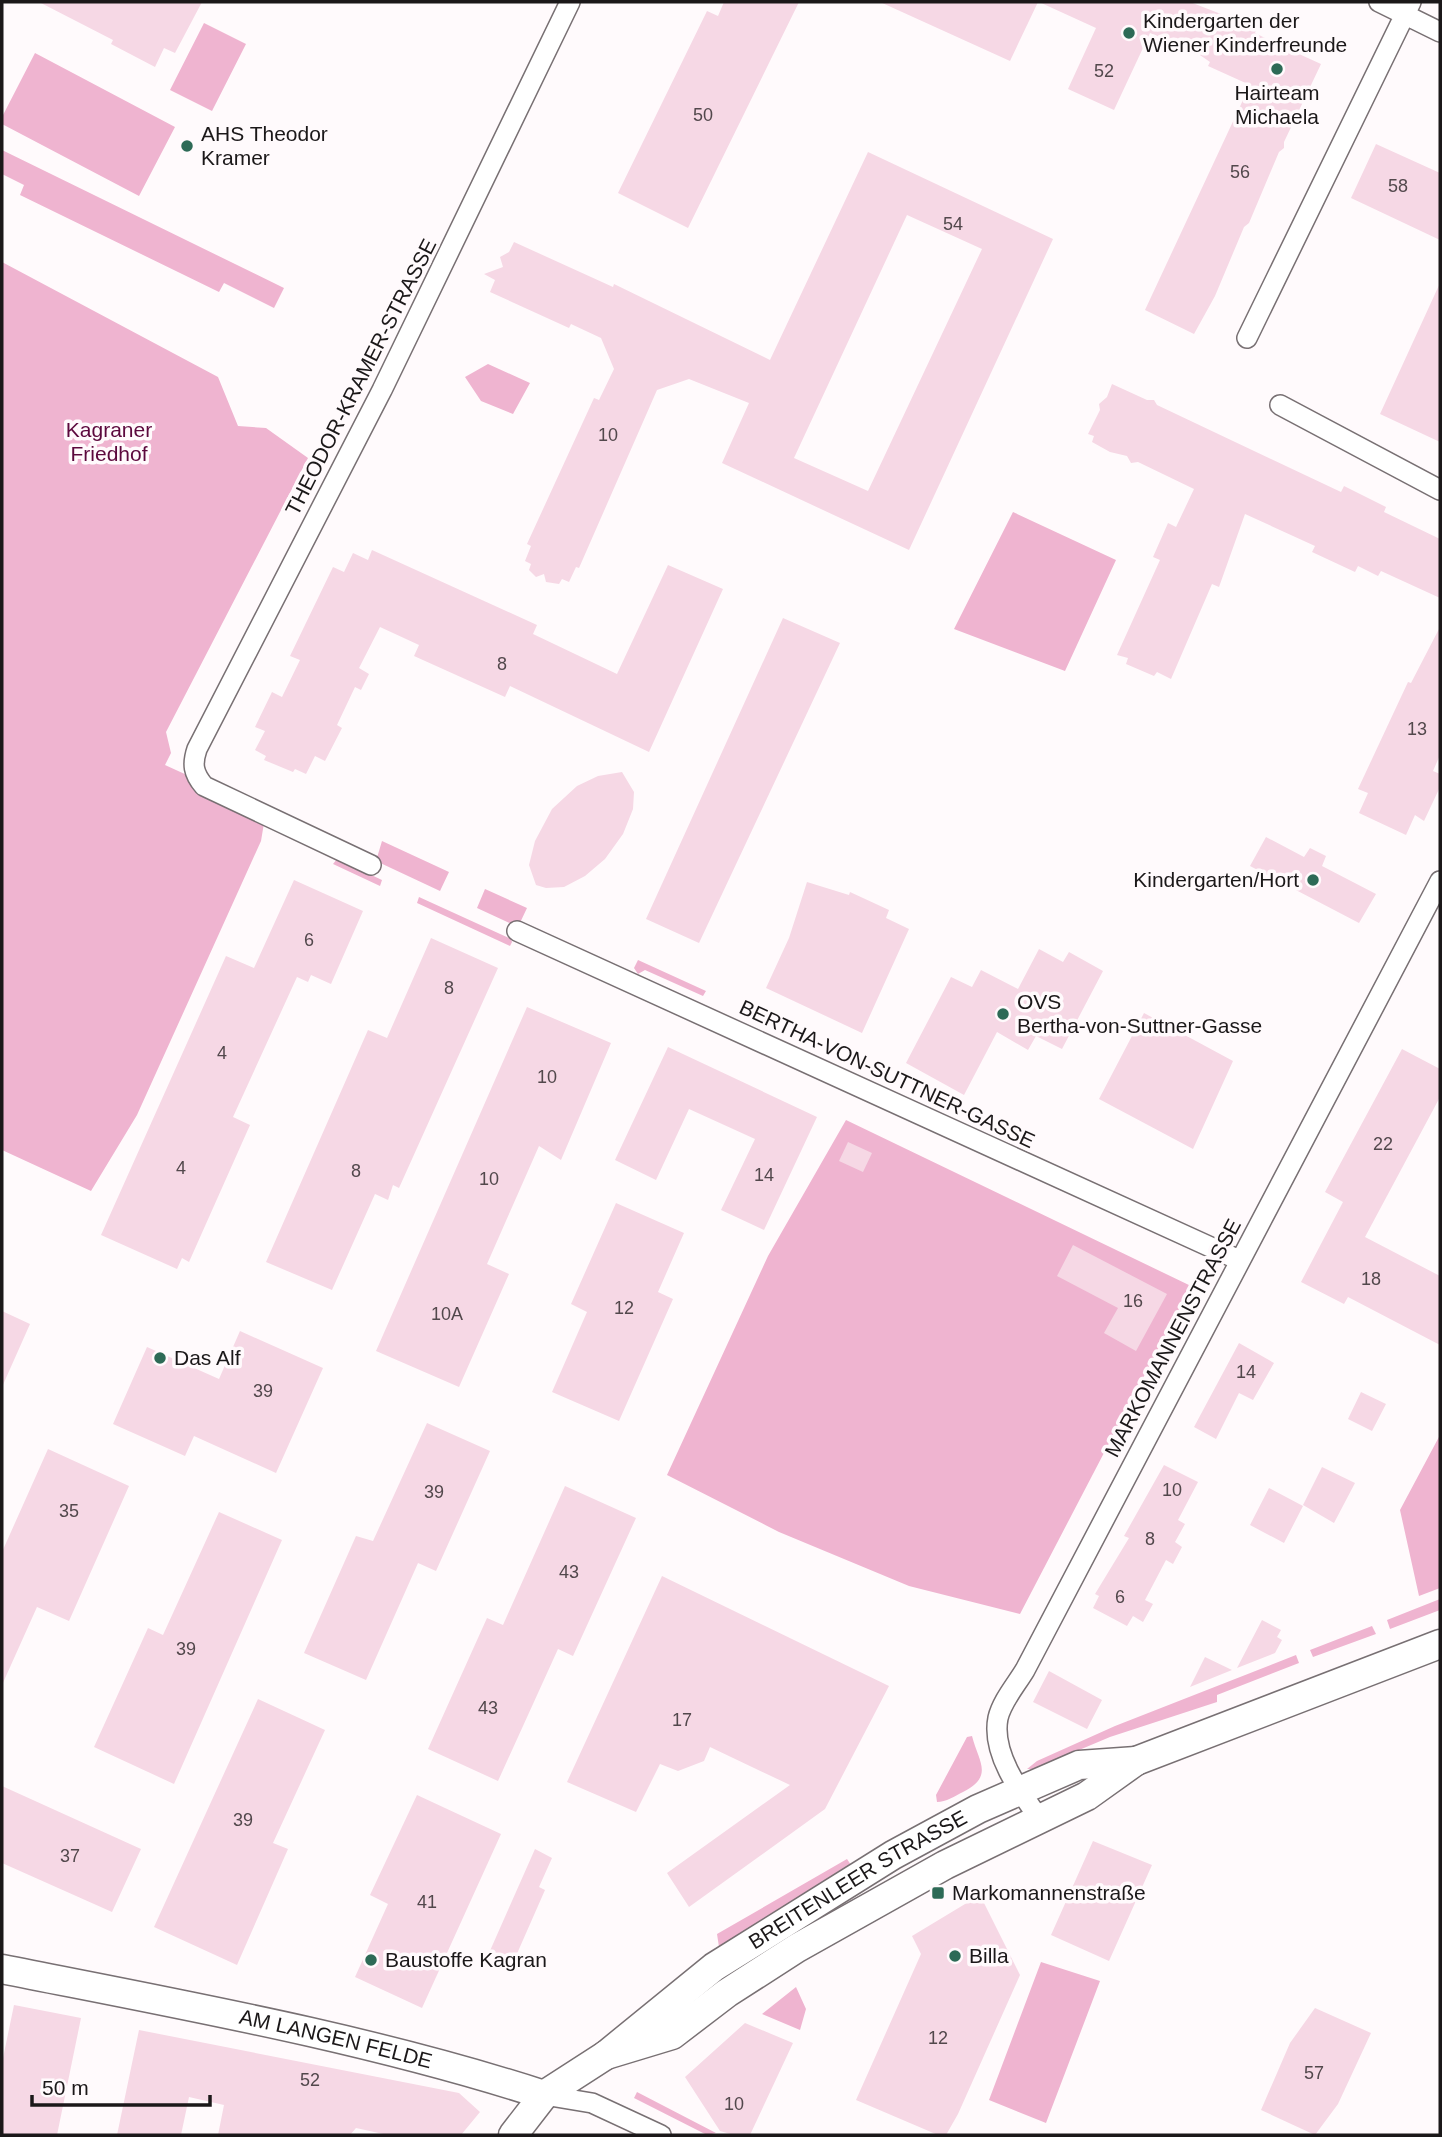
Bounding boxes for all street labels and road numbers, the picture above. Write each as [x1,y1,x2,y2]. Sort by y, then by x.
street label: THEODOR-KRAMER-STRASSE [281,235,440,519]
street label: BERTHA-VON-SUTTNER-GASSE [736,995,1038,1152]
street label: MARKOMANNENSTRASSE [1100,1215,1245,1461]
street label: BREITENLEER STRASSE [744,1805,970,1953]
street label: AM LANGEN FELDE [237,2005,435,2073]

